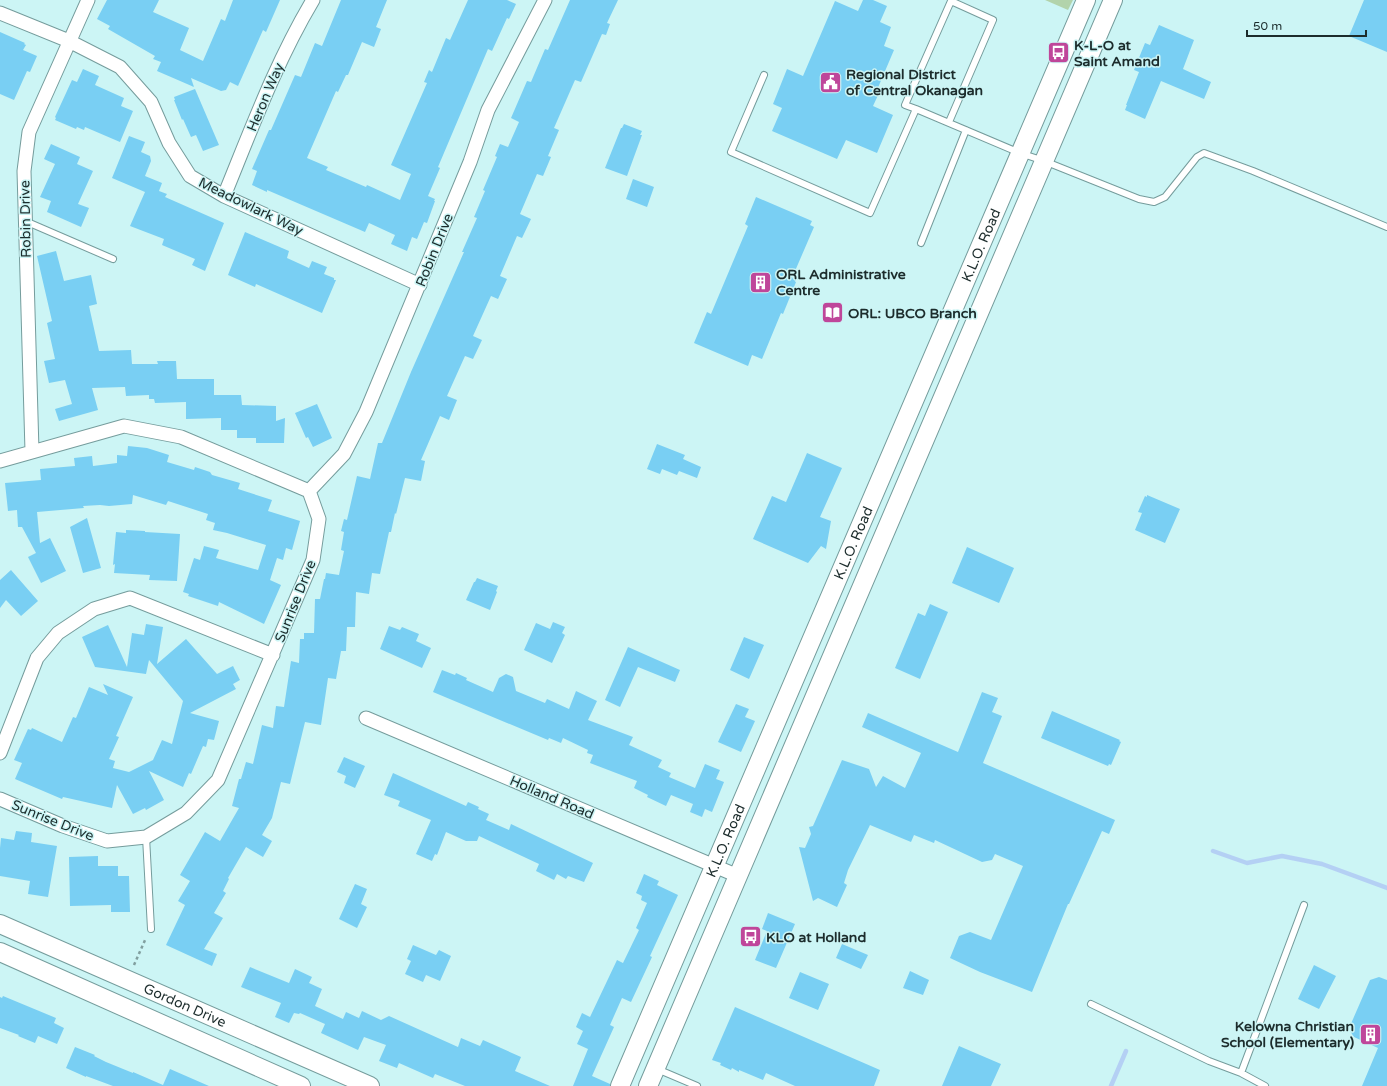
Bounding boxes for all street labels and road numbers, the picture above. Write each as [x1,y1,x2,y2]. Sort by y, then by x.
street label: Heron Way [243,60,288,134]
street label: Meadowlark Way [196,174,306,239]
street label: Robin Drive [16,180,35,258]
street label: K.L.O. Road [958,206,1004,284]
street label: Robin Drive [412,211,457,289]
street label: K.L.O. Road [830,504,877,582]
street label: Sunrise Drive [271,558,320,645]
street label: Holland Road [507,772,597,823]
street label: Sunrise Drive [9,796,96,845]
street label: K.L.O. Road [703,802,749,880]
street label: Gordon Drive [141,980,229,1031]

